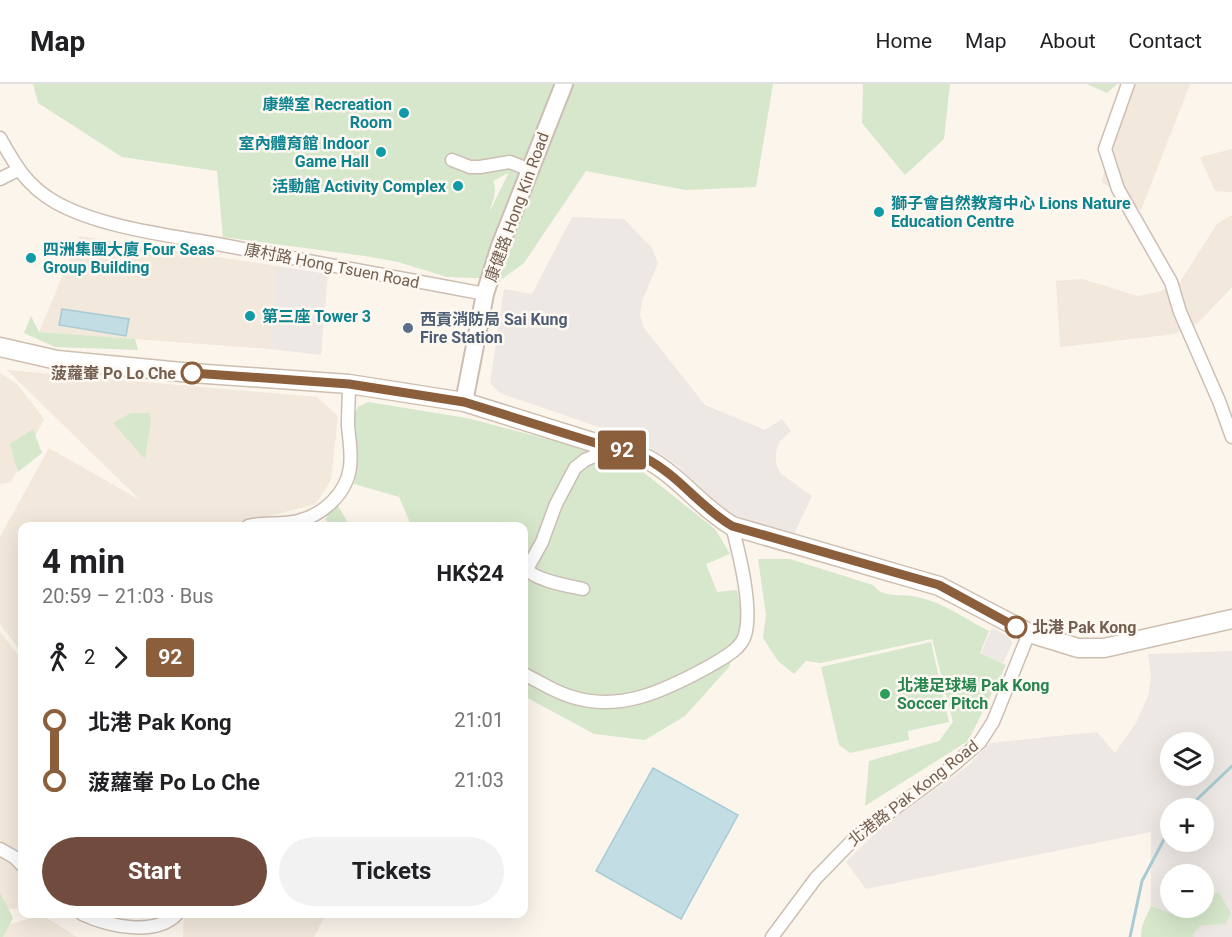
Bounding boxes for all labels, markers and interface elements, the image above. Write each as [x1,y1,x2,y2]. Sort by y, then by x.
text: Map [30,25,85,58]
text: Home [876,29,932,53]
text: Map [965,29,1007,53]
text: About [1040,29,1096,53]
text: Contact [1129,29,1202,53]
place label: 康樂室 Recreation Room [262,95,392,132]
marker: 康樂室 Recreation Room [397,106,411,120]
street label: 康健路 Hong Kin Road [481,130,553,284]
place label: 室內體育館 Indoor Game Hall [238,134,369,171]
marker: 室內體育館 Indoor Game Hall [374,145,388,159]
place label: 活動館 Activity Complex [272,177,447,196]
marker: 活動館 Activity Complex [451,179,465,193]
place label: 獅子會自然教育中心 Lions Nature Education Centre [891,194,1131,231]
marker: 獅子會自然教育中心 Lions Nature Education Centre [872,205,886,219]
place label: 四洲集團大廈 Four Seas Group Building [43,240,215,277]
street label: 康村路 Hong Tsuen Road [243,240,421,292]
marker: 四洲集團大廈 Four Seas Group Building [24,251,38,265]
place label: 第三座 Tower 3 [262,307,371,326]
marker: 第三座 Tower 3 [243,309,257,323]
place label: 西貢消防局 Sai Kung Fire Station [420,310,568,347]
marker: 西貢消防局 Sai Kung Fire Station [401,321,415,335]
marker: 菠蘿輋 Po Lo Che [181,362,203,384]
place label: 菠蘿輋 Po Lo Che [51,364,176,383]
line badge: 92 [595,430,649,470]
text: 92 [610,438,634,462]
text: 4 min [42,542,125,581]
text: HK$24 [437,561,504,586]
text: 20:59 – 21:03 · Bus [42,584,214,608]
marker: 北港 Pak Kong [1005,616,1027,638]
place label: 北港 Pak Kong [1032,618,1136,637]
icon: walk [42,641,75,674]
icon: forward [104,641,137,674]
text: 2 [84,645,95,669]
text: 92 [158,645,182,669]
place label: 北港足球場 Pak Kong Soccer Pitch [897,676,1049,713]
marker: 北港足球場 Pak Kong Soccer Pitch [878,687,892,701]
text: 21:01 [454,708,504,732]
text: 北港 Pak Kong [88,710,232,735]
map controls [1160,732,1214,918]
button: layers [1160,732,1214,786]
street label: 北港路 Pak Kong Road [844,736,982,850]
text: 21:03 [454,768,504,792]
text: 菠蘿輋 Po Lo Che [88,770,260,795]
button: + [1160,798,1214,852]
button: Start [42,837,267,906]
button: Tickets [279,837,504,906]
button: − [1160,864,1214,918]

